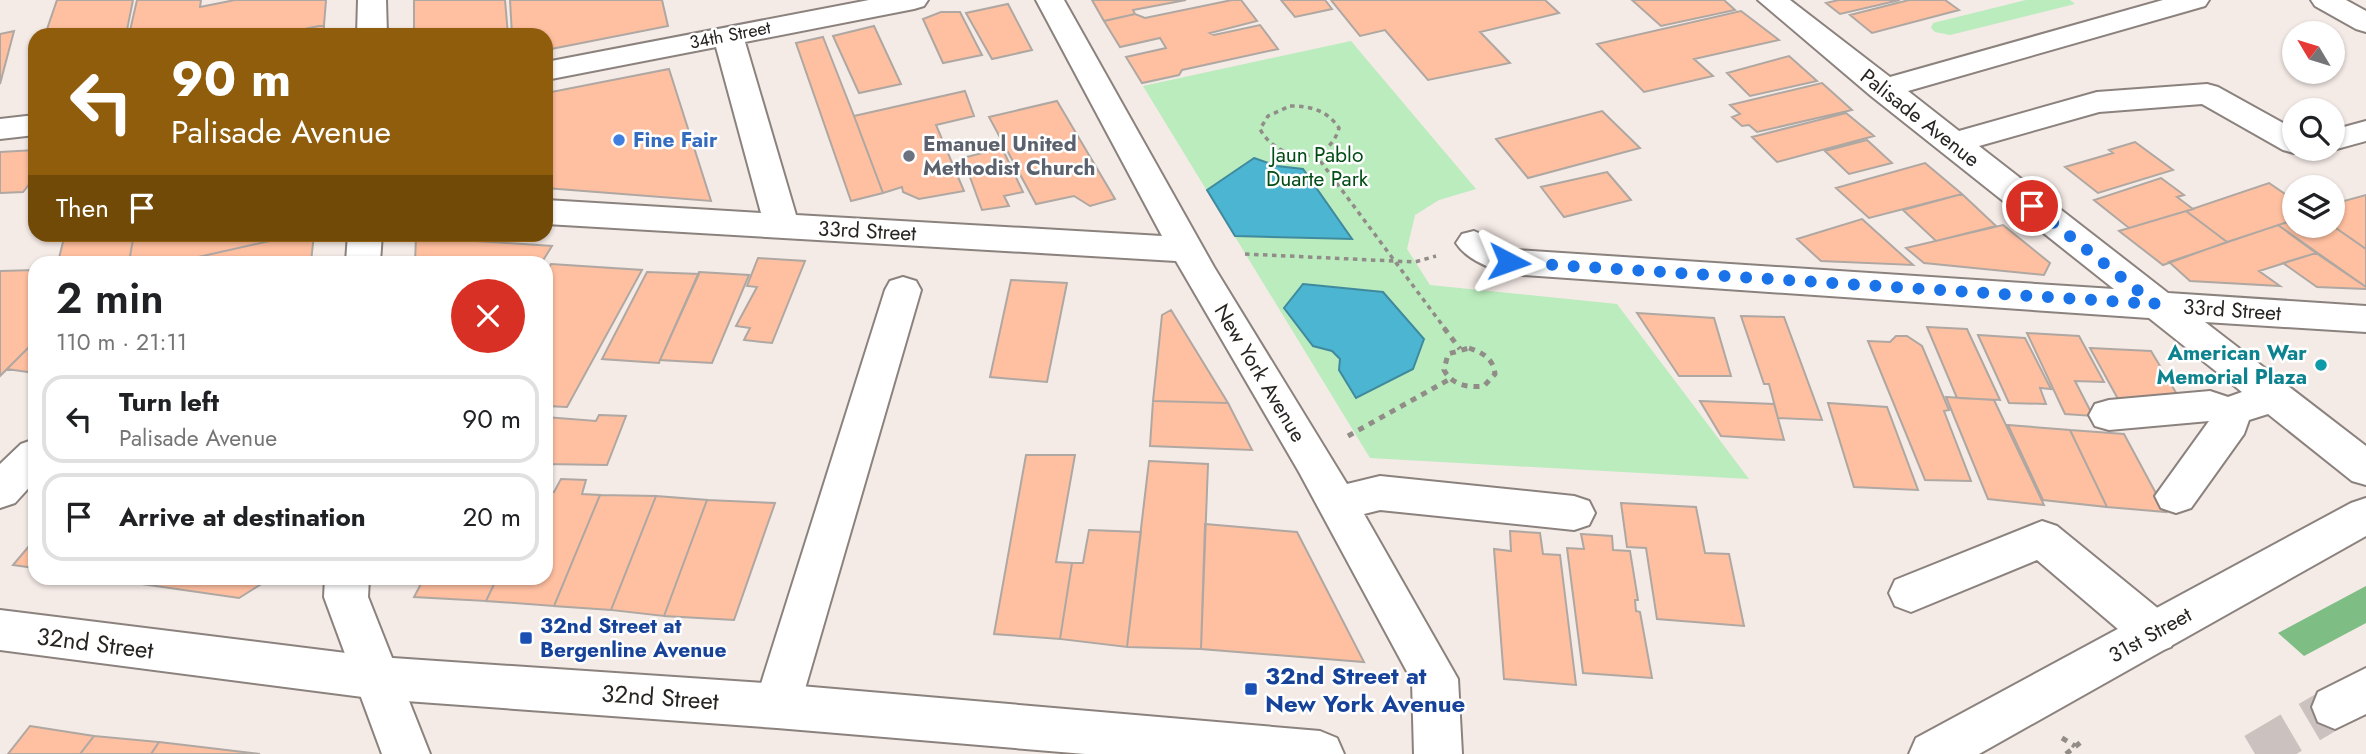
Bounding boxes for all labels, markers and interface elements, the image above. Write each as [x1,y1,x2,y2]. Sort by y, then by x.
street label: 34th Street [687,14,774,56]
north arrow [2282,21,2345,84]
map controls [2282,21,2345,238]
text: 90 m [171,44,291,114]
icon: left [56,56,147,147]
street label: Palisade Avenue [1854,62,1986,174]
button: search [2282,98,2345,161]
text: Palisade Avenue [171,109,391,155]
place label: Fine Fair [633,125,718,155]
place label: Emanuel United Methodist Church [923,129,1095,183]
marker: Fine Fair [611,132,627,148]
park label: Jaun Pablo Duarte Park [1266,140,1369,194]
marker: Emanuel United Methodist Church [901,148,917,164]
button: layers [2282,175,2345,238]
pin [2002,176,2062,236]
icon: arrive [2013,187,2051,225]
text: Then [56,189,109,227]
icon: arrive [123,189,161,227]
street label: 33rd Street [817,213,917,249]
position arrow [1472,225,1546,299]
text: 2 min [56,268,164,329]
button: close [451,279,525,353]
street label: 33rd Street [2182,292,2282,328]
street label: New York Avenue [1207,298,1313,448]
text: 110 m · 21:11 [56,325,187,359]
place label: American War Memorial Plaza [2157,338,2307,392]
marker: American War Memorial Plaza [2313,357,2329,373]
text: Turn left [119,383,219,421]
icon: left [60,400,98,438]
text: 90 m [462,400,521,438]
text: Palisade Avenue [119,421,277,455]
icon: arrive [60,498,98,536]
text: Arrive at destination [119,498,366,536]
text: 20 m [463,498,521,536]
street label: 31st Street [2103,600,2197,670]
place label: 32nd Street at Bergenline Avenue [540,611,726,665]
street label: 32nd Street [35,618,156,668]
marker: 32nd Street at Bergenline Avenue [518,630,534,646]
place label: 32nd Street at New York Avenue [1265,658,1465,721]
street label: 32nd Street [600,675,720,719]
marker: 32nd Street at New York Avenue [1243,681,1259,697]

